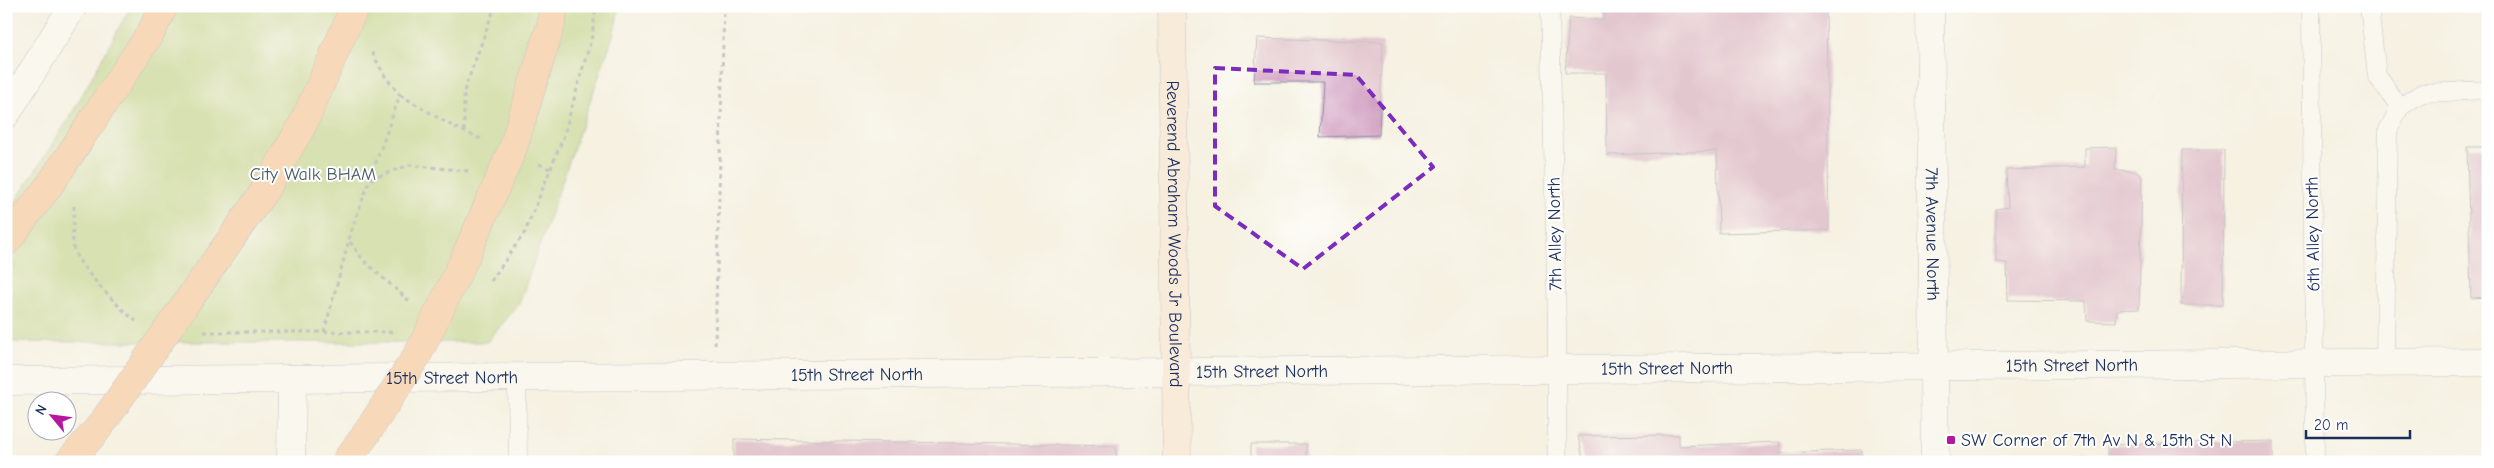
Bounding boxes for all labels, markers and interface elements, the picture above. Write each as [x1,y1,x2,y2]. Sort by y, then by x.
street label: Reverend Abraham Woods Jr Boulevard [1162,80,1187,388]
park label: City Walk BHAM [250,164,376,185]
street label: 7th Avenue North [1921,167,1944,301]
street label: 6th Alley North [2301,176,2325,292]
street label: 7th Alley North [1544,177,1566,291]
street label: 15th Street North [2006,354,2138,376]
street label: 15th Street North [1601,357,1733,379]
street label: 15th Street North [1196,360,1328,382]
street label: 15th Street North [791,363,923,385]
street label: 15th Street North [386,367,518,389]
north arrow [28,390,78,440]
text: N [31,402,51,418]
scale bar [2306,408,2410,440]
text: 20 m [2314,416,2348,434]
place label: SW Corner of 7th Av N & 15th St N [1961,430,2232,451]
marker: SW Corner of 7th Av N & 15th St N [1945,434,1957,446]

